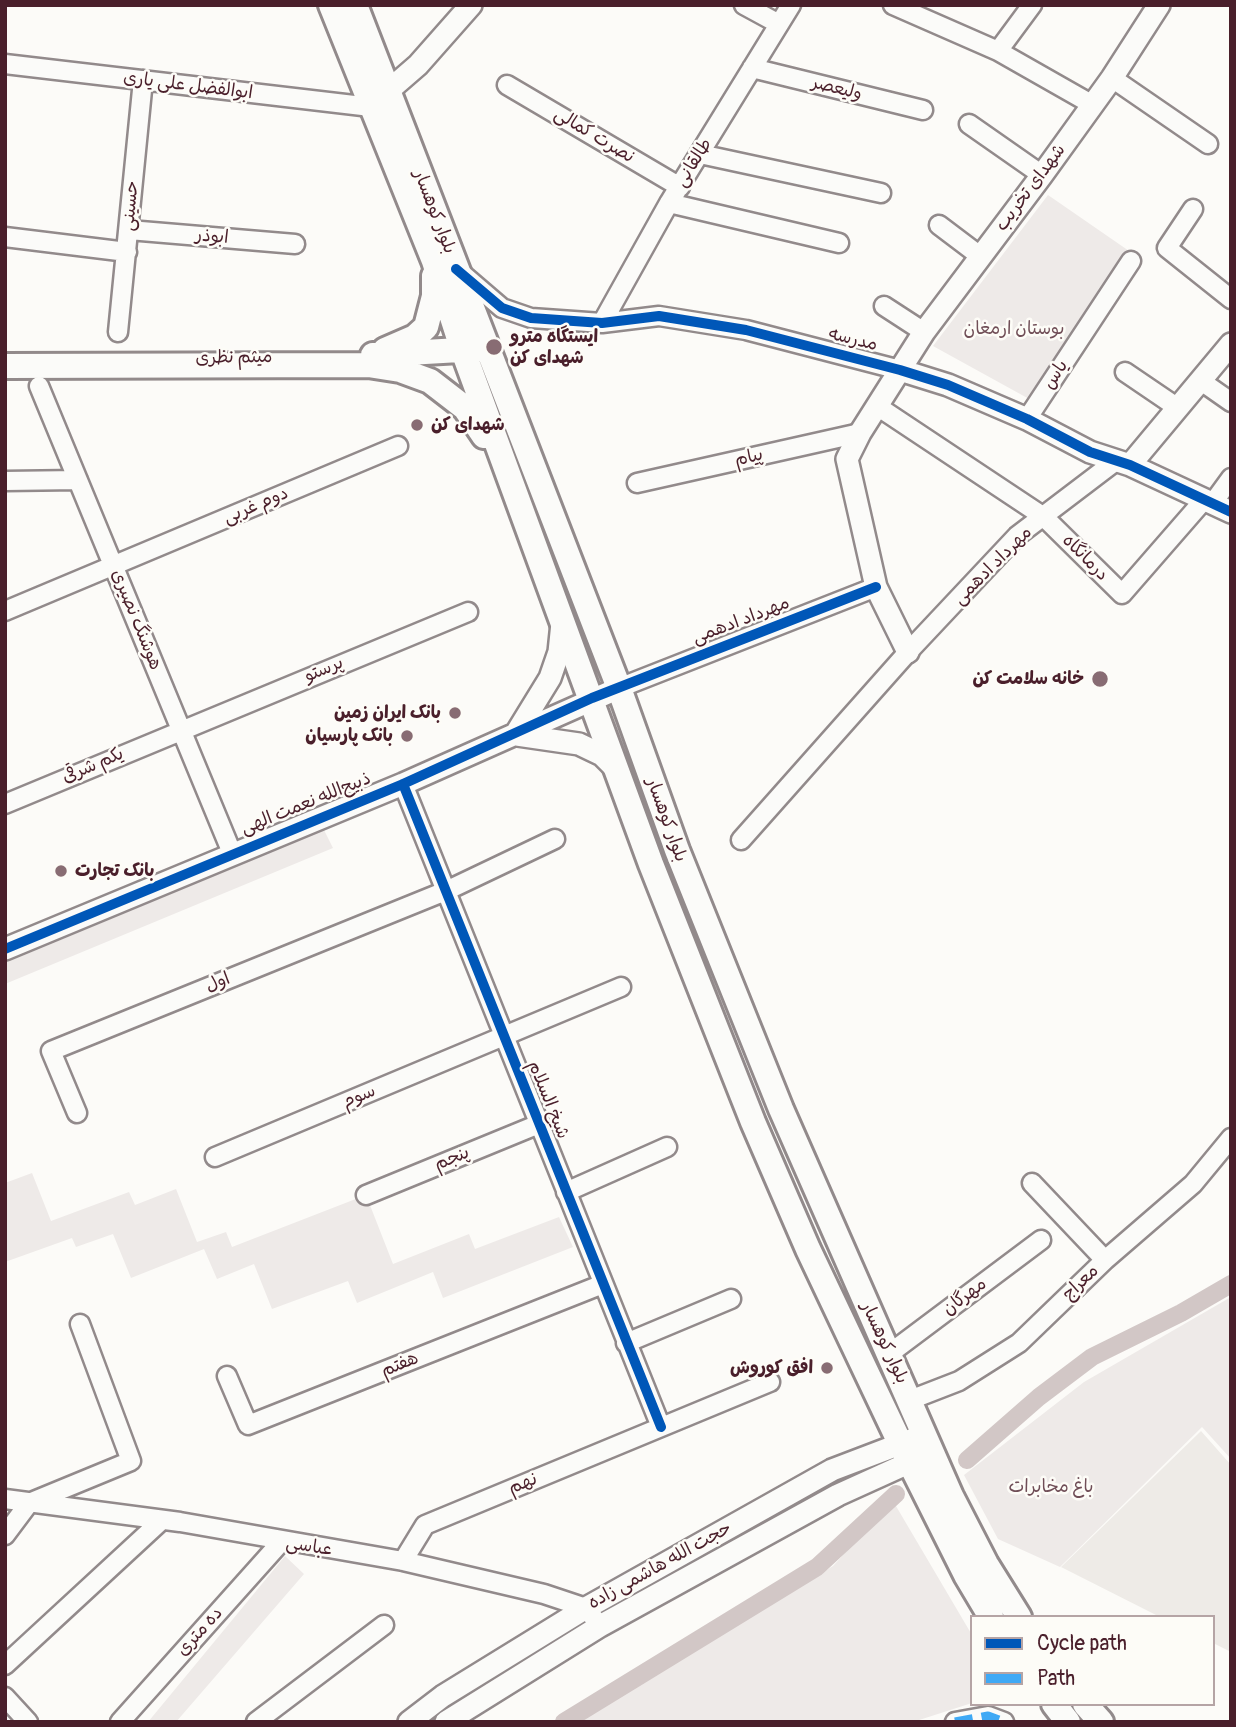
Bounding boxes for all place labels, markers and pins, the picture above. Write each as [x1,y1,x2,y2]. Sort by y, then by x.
place label: ایستگاه مترو شهدای کن [510,326,598,368]
marker: ایستگاه مترو شهدای کن [484,337,504,357]
place label: شهدای کن [431,414,505,436]
marker: شهدای کن [409,417,425,433]
place label: خانه سلامت کن [973,668,1084,690]
marker: خانه سلامت کن [1090,669,1110,689]
place label: بانک ایران زمین [334,702,441,724]
marker: بانک ایران زمین [447,705,463,721]
place label: بانک پارسیان [305,725,393,747]
marker: بانک پارسیان [399,728,415,744]
place label: بانک تجارت [75,860,154,882]
marker: بانک تجارت [53,863,69,879]
place label: افق کوروش [730,1357,813,1379]
marker: افق کوروش [819,1360,835,1376]

